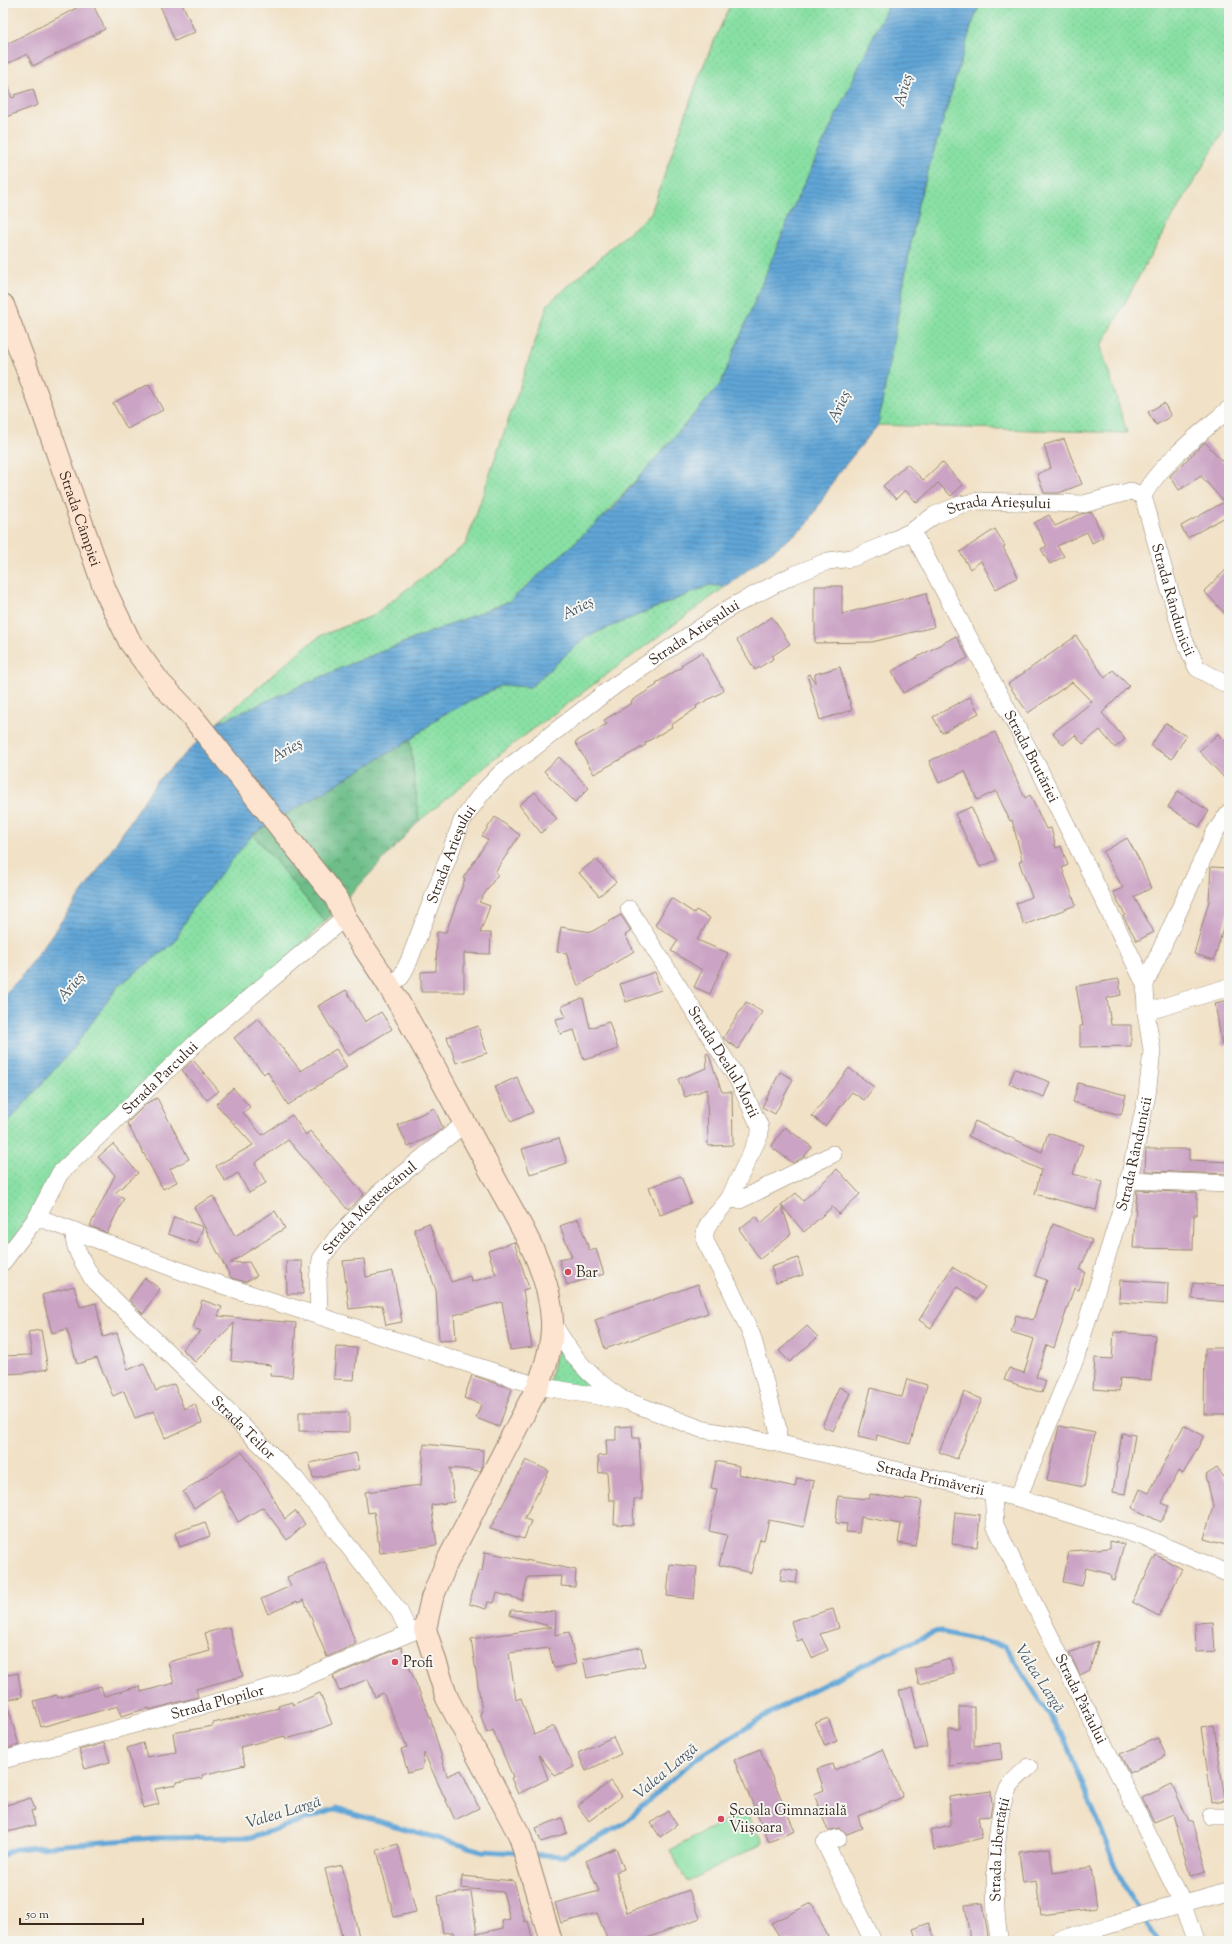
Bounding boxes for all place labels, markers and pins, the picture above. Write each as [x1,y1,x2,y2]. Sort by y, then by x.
place label: Bar [576,1263,598,1284]
marker: Bar [563,1267,573,1277]
place label: Profi [403,1653,433,1674]
marker: Profi [390,1657,400,1667]
place label: Şcoala Gimnazială Viişoara [729,1801,847,1839]
marker: Şcoala Gimnazială Viişoara [716,1814,726,1824]

